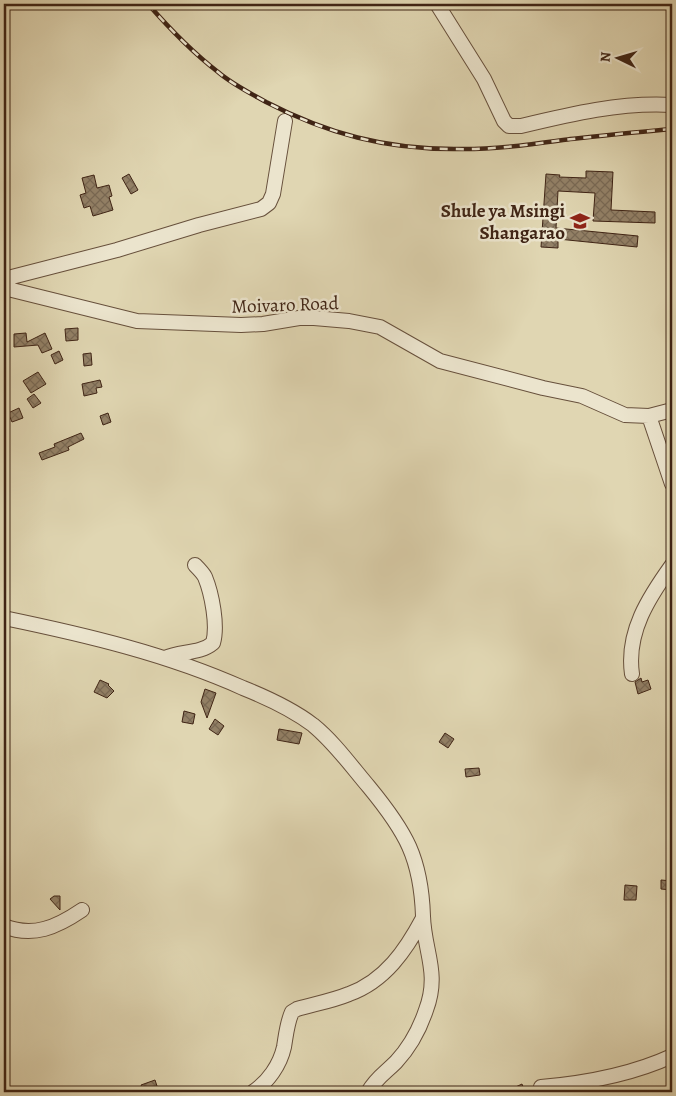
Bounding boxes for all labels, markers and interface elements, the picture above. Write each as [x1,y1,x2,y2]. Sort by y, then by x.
north arrow [594,32,644,82]
text: N [596,51,615,63]
place label: Shule ya Msingi Shangarao [441,198,565,246]
school or university icon: Shule ya Msingi Shangarao [569,210,591,232]
street label: Moivaro Road [231,290,340,320]

